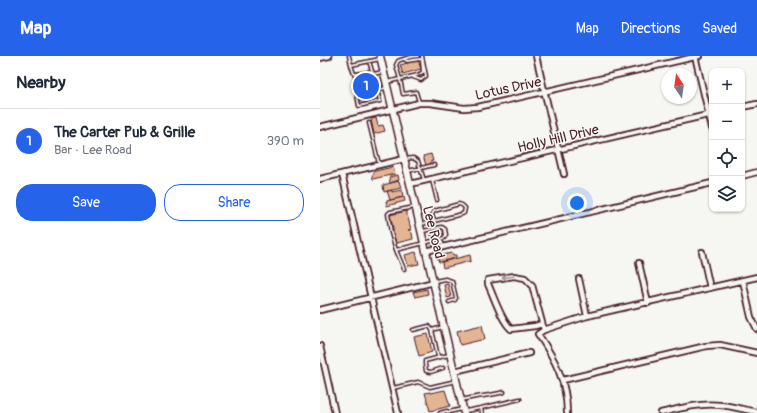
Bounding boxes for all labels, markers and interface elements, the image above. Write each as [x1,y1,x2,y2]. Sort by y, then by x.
text: Map [20,16,51,40]
text: Map [576,20,599,37]
text: Directions [621,20,680,37]
text: Saved [702,20,737,37]
north arrow [661,68,697,104]
map controls [709,68,745,212]
button: + [709,68,745,104]
pin: 1 [353,71,379,101]
text: Nearby [16,72,65,93]
street label: Lotus Drive [473,73,543,104]
button: − [709,104,745,140]
street label: Holly Hill Drive [516,121,601,156]
text: The Carter Pub & Grille [54,123,195,142]
text: 1 [26,133,32,149]
text: 390 m [267,133,304,149]
button: locate [709,140,745,176]
text: Bar · Lee Road [54,142,132,158]
button: layers [709,176,745,212]
button: Save [16,184,156,221]
button: Share [164,184,304,221]
your location [567,193,587,213]
street label: Lee Road [419,204,448,260]
one-way arrow [502,273,515,281]

